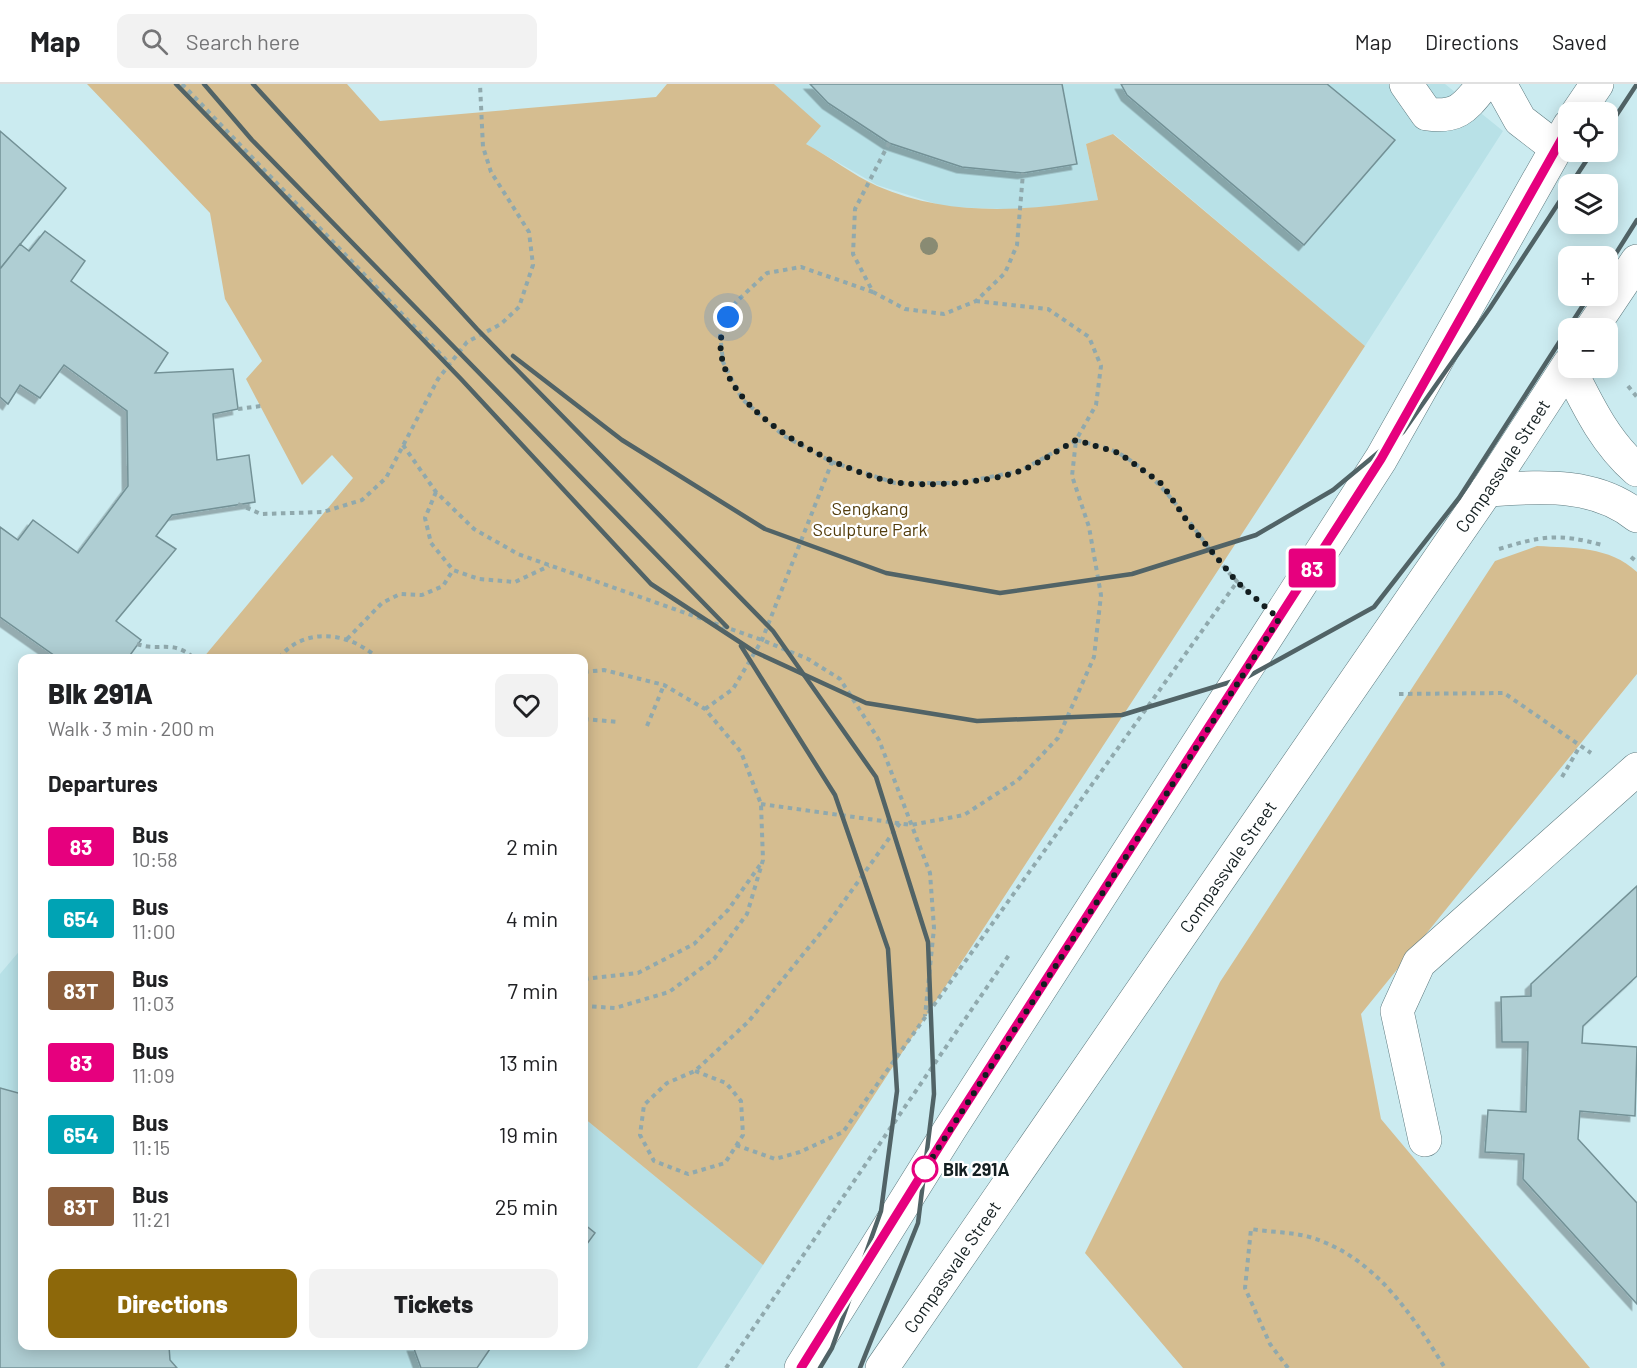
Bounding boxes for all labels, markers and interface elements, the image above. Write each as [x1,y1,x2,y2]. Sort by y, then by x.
search box [117,14,537,68]
text: Map [30,24,81,58]
icon: search [138,25,171,58]
text: Search here [186,28,300,54]
text: Map [1355,29,1392,54]
text: Directions [1425,29,1519,54]
text: Saved [1552,29,1607,54]
map controls [1558,102,1618,378]
button: locate [1558,102,1618,162]
button: layers [1558,174,1618,234]
button: + [1558,246,1618,306]
your location [713,302,743,332]
button: − [1558,318,1618,378]
street label: Compassvale Street [1450,395,1554,537]
park label: Sengkang Sculpture Park [813,497,927,540]
line badge: 83 [1285,548,1339,588]
text: 83 [1301,556,1323,581]
button: heart [495,674,558,737]
text: Blk 291A [48,676,153,710]
text: Walk · 3 min · 200 m [48,716,214,740]
text: Departures [48,770,158,796]
street label: Compassvale Street [1174,796,1281,937]
text: Bus [132,821,169,847]
text: 2 min [506,833,558,859]
text: 83 [70,834,92,859]
text: 10:58 [132,847,178,871]
text: Bus [132,893,169,919]
text: 4 min [506,905,558,931]
text: 654 [63,906,99,931]
text: 11:00 [132,919,175,943]
text: Bus [132,965,169,991]
text: 7 min [508,977,558,1003]
text: 83T [64,978,99,1003]
text: 11:03 [132,991,174,1015]
text: Bus [132,1037,169,1063]
text: 13 min [499,1049,558,1075]
text: 83 [70,1050,92,1075]
text: 11:09 [132,1063,175,1087]
text: Bus [132,1109,169,1135]
text: 19 min [499,1121,558,1147]
text: 654 [63,1122,99,1147]
text: 11:15 [132,1135,170,1159]
marker: Blk 291A [912,1156,938,1182]
place label: Blk 291A [943,1158,1010,1180]
text: Bus [132,1181,169,1207]
text: 25 min [495,1193,558,1219]
text: 83T [64,1194,99,1219]
street label: Compassvale Street [899,1197,1005,1337]
text: 11:21 [132,1207,170,1231]
button: Directions [48,1269,297,1338]
button: Tickets [309,1269,558,1338]

